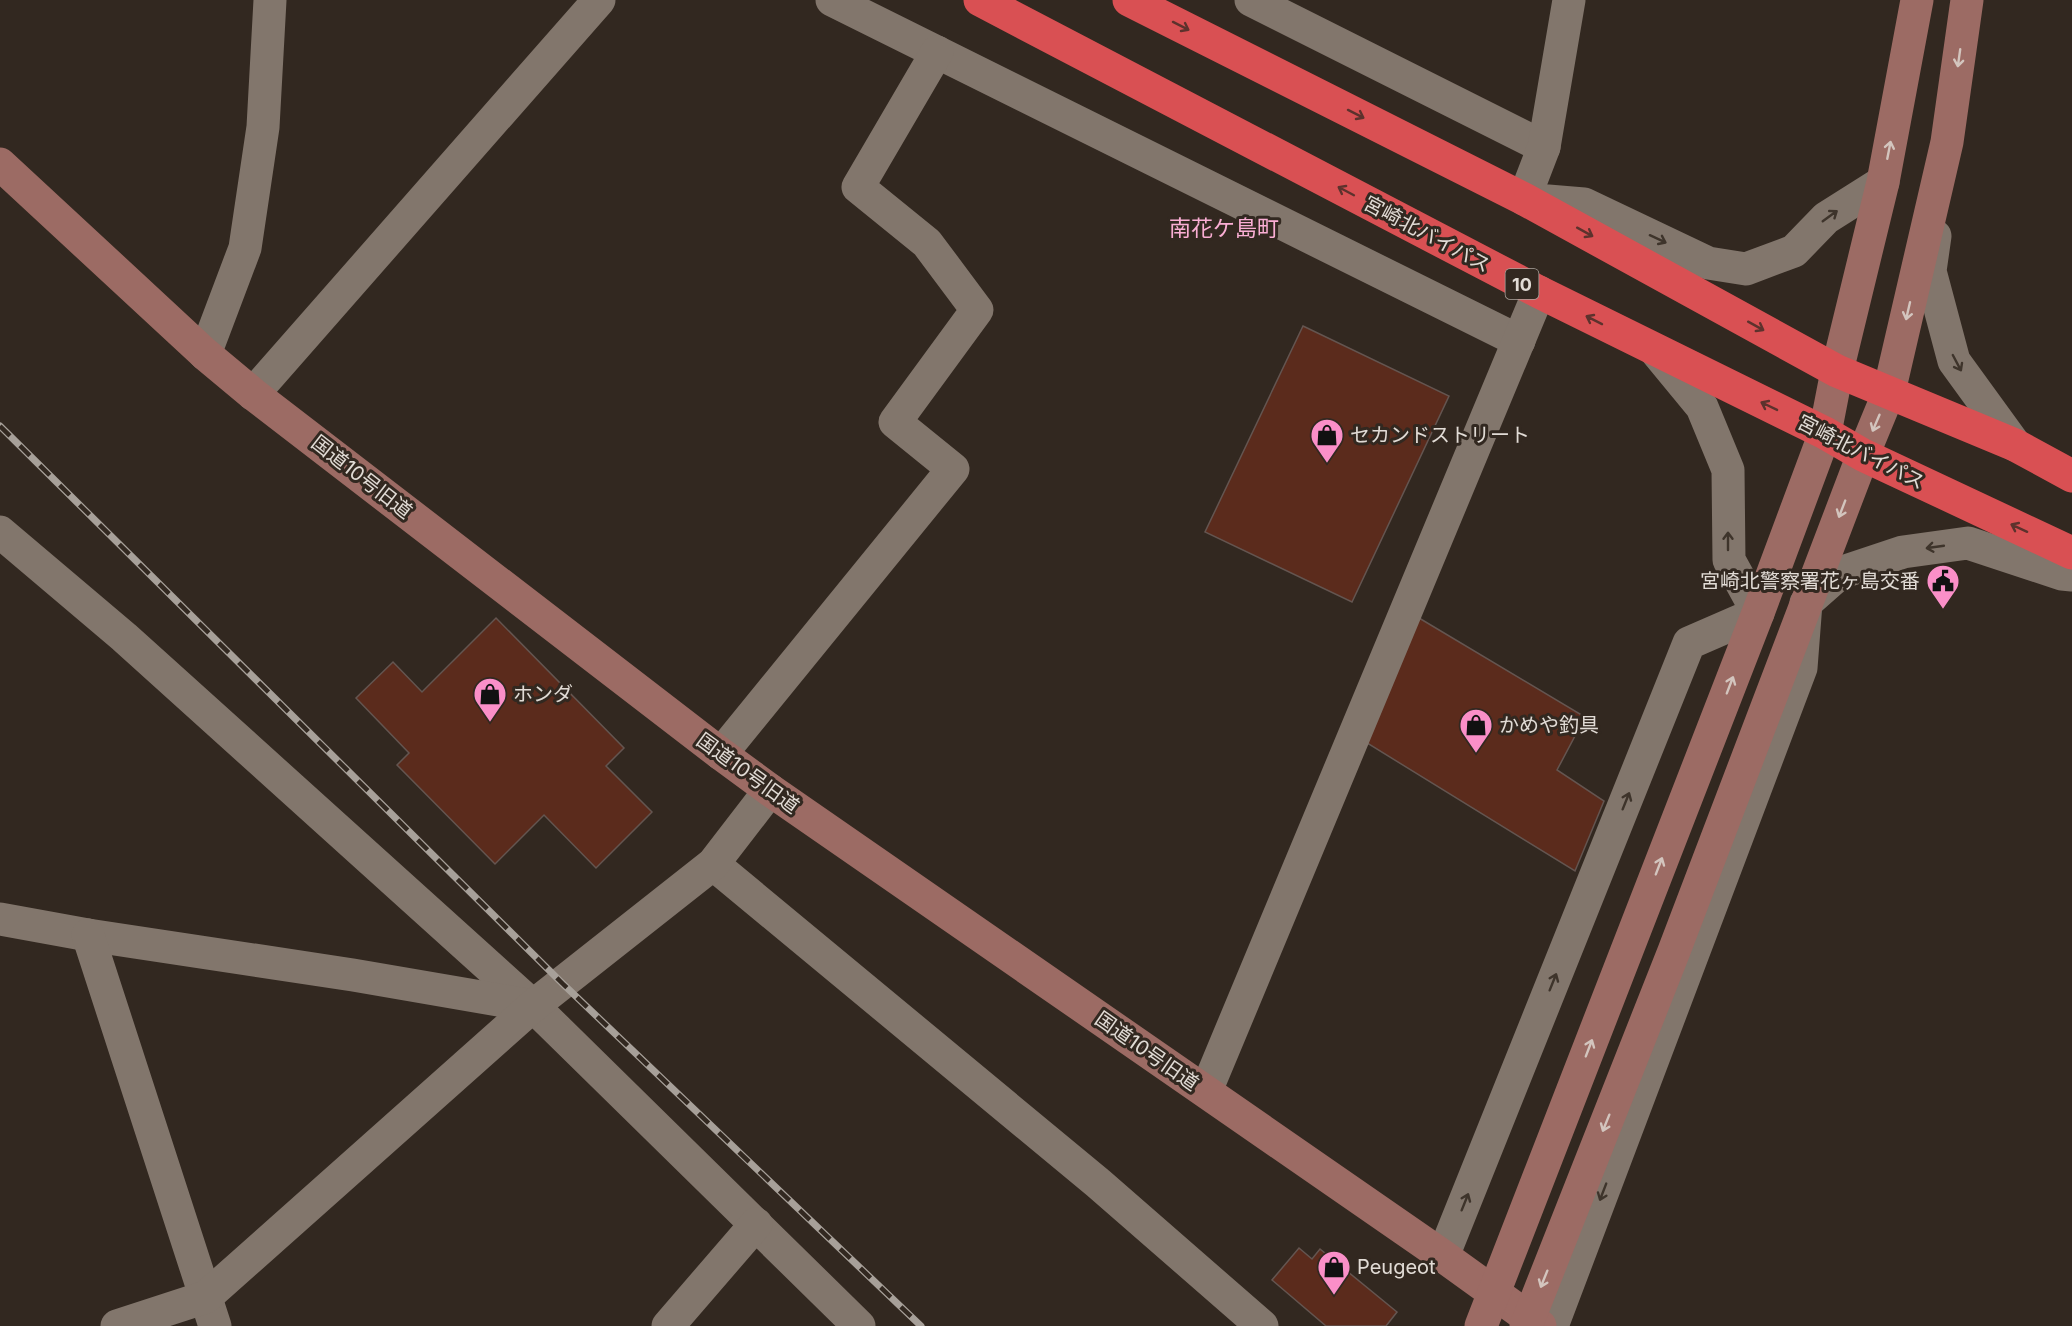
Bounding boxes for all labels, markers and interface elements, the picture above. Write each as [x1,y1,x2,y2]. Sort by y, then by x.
one-way arrow [1172,21,1190,33]
one-way arrow [1953,48,1964,67]
one-way arrow [1346,109,1364,120]
one-way arrow [1884,141,1895,161]
one-way arrow [1338,185,1355,197]
street label: 宮崎北バイパス [1360,191,1494,277]
one-way arrow [1822,210,1838,222]
district label: 南花ケ島町 [1169,215,1279,241]
one-way arrow [1576,227,1593,239]
one-way arrow [1649,233,1667,245]
road number: 10 [1506,269,1538,299]
one-way arrow [1902,300,1913,320]
one-way arrow [1585,313,1603,325]
one-way arrow [1747,320,1764,332]
one-way arrow [1951,354,1963,371]
one-way arrow [1760,399,1778,411]
street label: 宮崎北バイパス [1793,410,1929,494]
one-way arrow [1870,414,1881,432]
shop icon: セカンドストリート [1309,417,1345,464]
place label: セカンドストリート [1350,423,1530,447]
street label: 国道10号旧道 [307,430,417,524]
one-way arrow [1836,500,1847,518]
one-way arrow [2011,522,2029,534]
one-way arrow [1722,531,1734,551]
one-way arrow [1925,542,1945,553]
public building icon: 宮崎北警察署花ヶ島交番 [1925,563,1961,610]
place label: 宮崎北警察署花ヶ島交番 [1700,569,1920,593]
shop icon: ホンダ [472,676,508,723]
one-way arrow [1725,676,1736,694]
place label: ホンダ [513,682,573,706]
shop icon: かめや釣具 [1458,707,1494,754]
place label: かめや釣具 [1499,713,1599,737]
street label: 国道10号旧道 [692,728,804,818]
one-way arrow [1621,792,1632,810]
one-way arrow [1654,858,1665,876]
one-way arrow [1548,973,1559,991]
street label: 国道10号旧道 [1091,1007,1203,1095]
one-way arrow [1584,1039,1595,1058]
one-way arrow [1600,1113,1611,1131]
one-way arrow [1596,1182,1607,1201]
one-way arrow [1460,1193,1471,1211]
shop icon: Peugeot [1316,1249,1352,1296]
place label: Peugeot [1357,1255,1436,1279]
one-way arrow [1538,1269,1549,1288]

